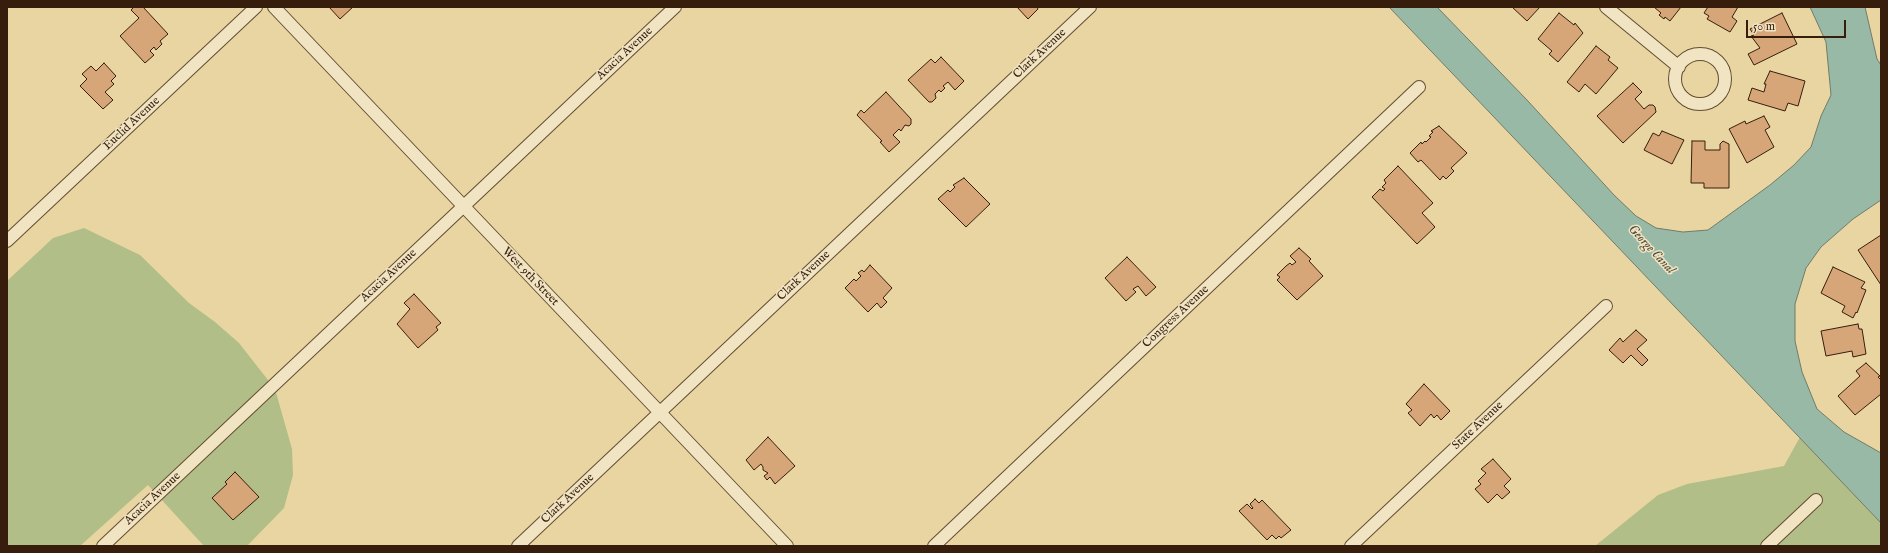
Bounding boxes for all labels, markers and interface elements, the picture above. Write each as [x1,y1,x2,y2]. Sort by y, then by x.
scale bar [1748,12,1848,38]
text: 50 m [1753,19,1775,34]
street label: Acacia Avenue [594,24,656,84]
street label: Clark Avenue [1011,26,1069,82]
street label: Euclid Avenue [101,94,163,154]
water label: George Canal [1624,222,1678,278]
street label: West 9th Street [499,245,561,309]
street label: Acacia Avenue [358,246,420,306]
street label: Clark Avenue [775,248,833,304]
street label: Congress Avenue [1140,283,1212,351]
street label: State Avenue [1450,399,1506,453]
street label: Acacia Avenue [122,469,184,529]
street label: Clark Avenue [539,471,597,527]

